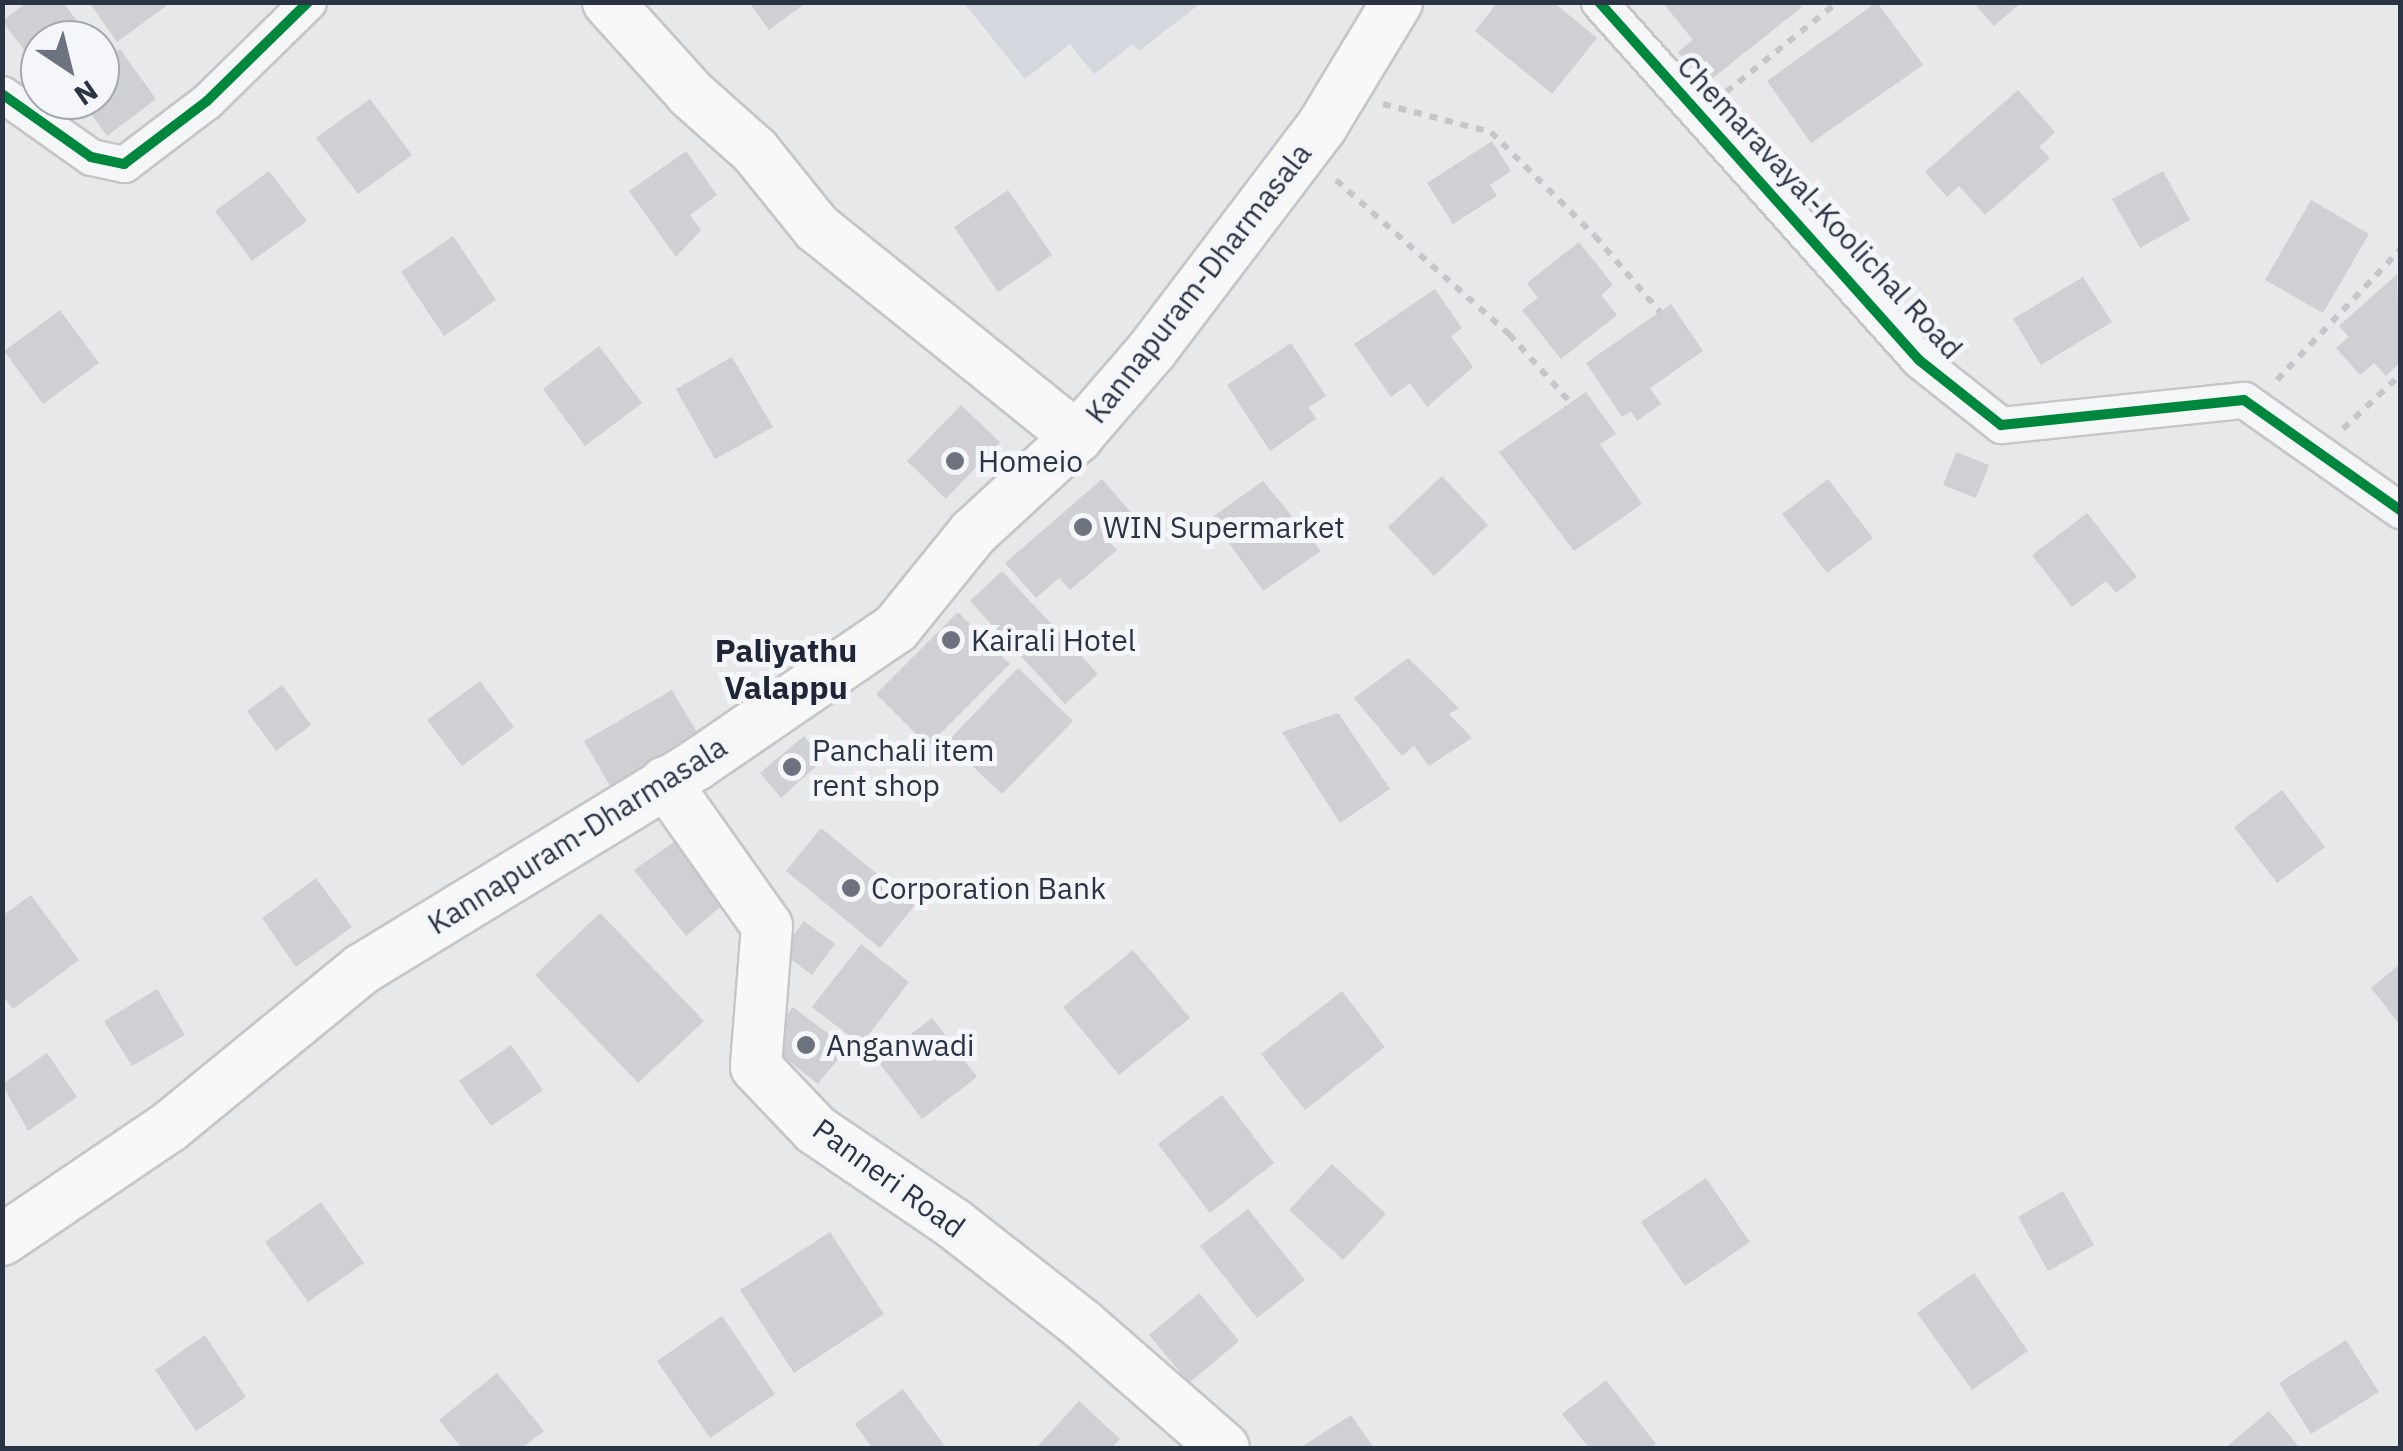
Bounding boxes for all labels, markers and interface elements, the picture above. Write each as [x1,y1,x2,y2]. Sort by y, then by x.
north arrow [20,20,120,120]
street label: Chemaravayal-Koolichal Road [1670,48,1970,366]
text: N [67,72,105,114]
street label: Kannapuram-Dharmasala [1077,136,1319,430]
place label: Homeio [978,443,1083,479]
marker: Homeio [942,448,968,474]
place label: WIN Supermarket [1103,509,1345,545]
marker: WIN Supermarket [1072,516,1094,538]
place label: Kairali Hotel [971,622,1136,658]
marker: Kairali Hotel [940,629,962,651]
district label: Paliyathu Valappu [715,632,857,707]
street label: Kannapuram-Dharmasala [421,728,733,942]
place label: Panchali item rent shop [812,732,994,802]
marker: Panchali item rent shop [781,756,803,778]
place label: Corporation Bank [871,870,1106,906]
marker: Corporation Bank [840,877,862,899]
place label: Anganwadi [826,1027,975,1063]
marker: Anganwadi [795,1034,817,1056]
street label: Panneri Road [806,1111,972,1245]

